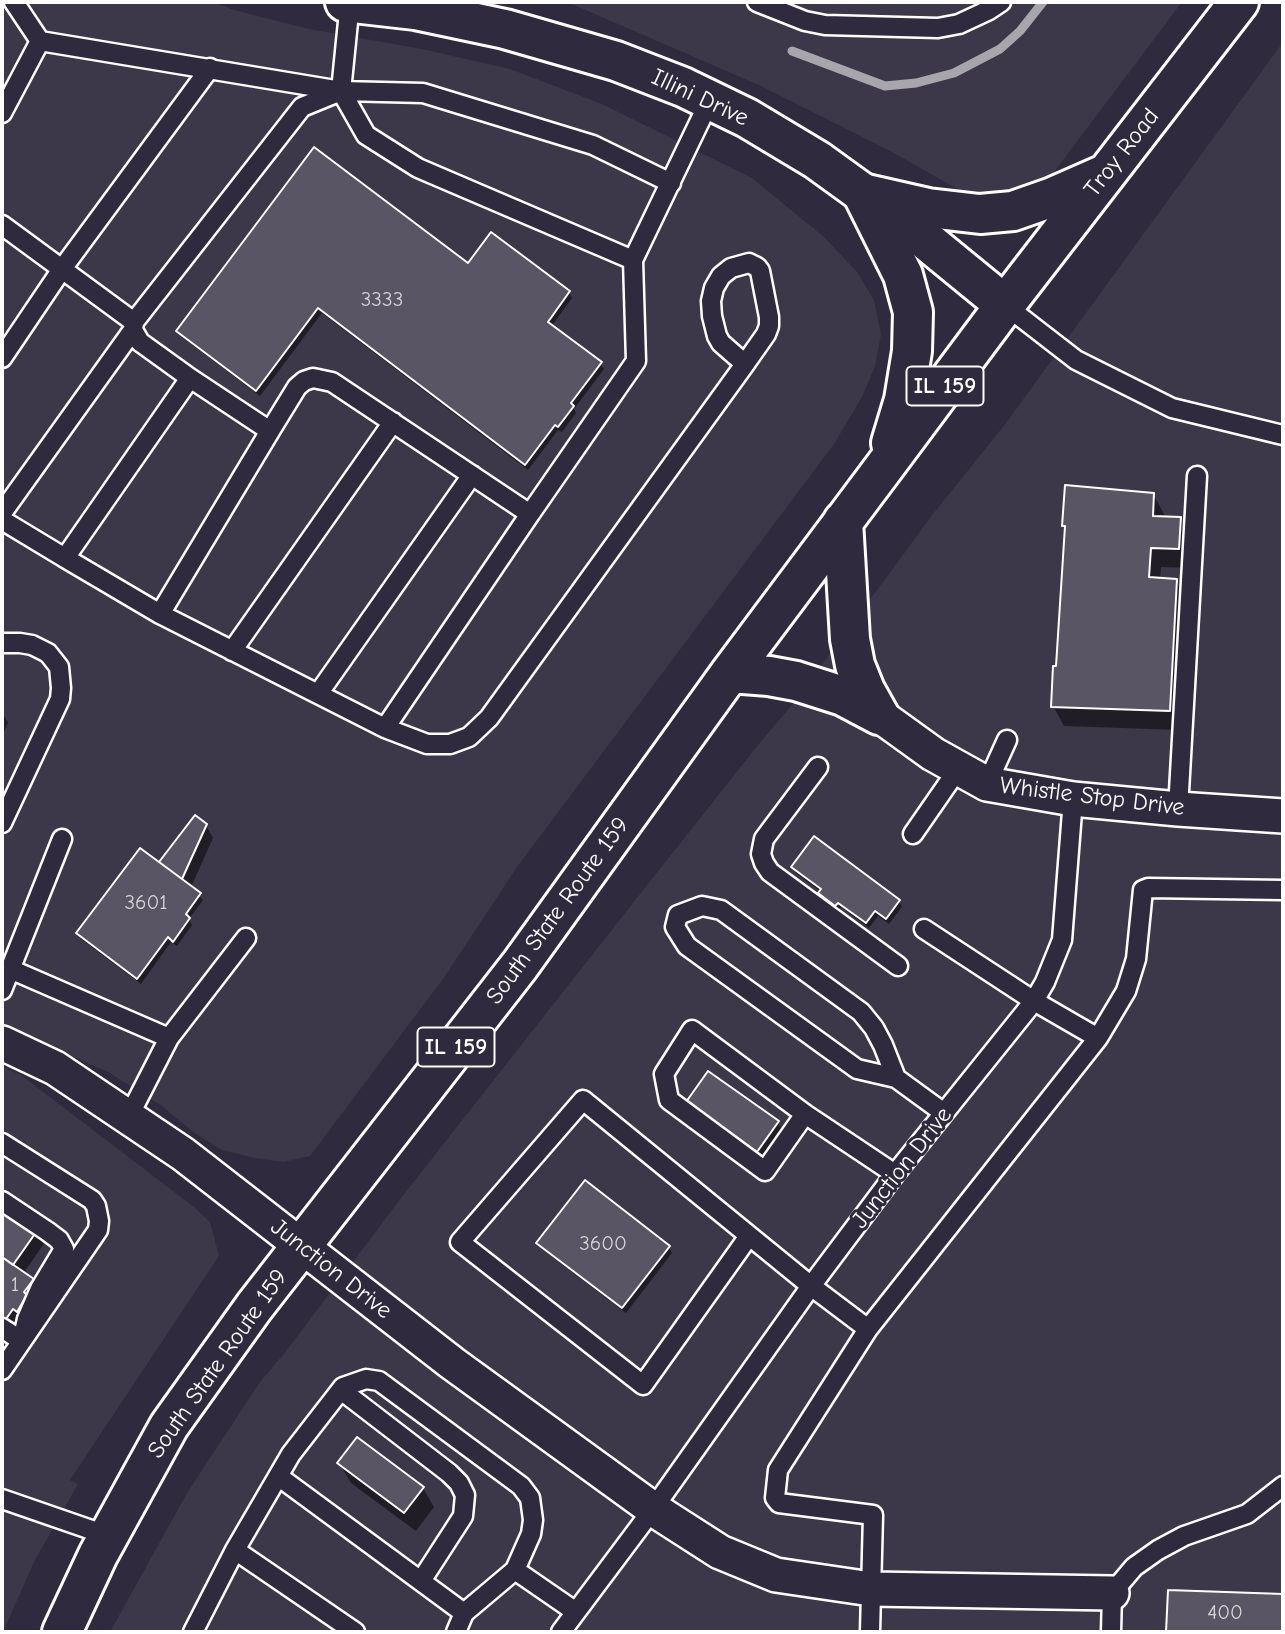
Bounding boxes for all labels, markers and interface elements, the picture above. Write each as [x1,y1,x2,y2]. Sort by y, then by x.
street label: Illini Drive [647,63,753,133]
street label: Troy Road [1078,103,1166,203]
house number: 3333 [361,287,403,313]
road number: IL 159 [906,366,984,406]
street label: Whistle Stop Drive [998,771,1186,823]
street label: South State Route 159 [480,812,636,1010]
house number: 3601 [124,890,168,916]
road number: IL 159 [418,1028,494,1066]
street label: Junction Drive [846,1102,958,1234]
street label: Junction Drive [265,1213,397,1325]
house number: 3600 [579,1231,627,1257]
street label: South State Route 159 [142,1264,294,1464]
house number: 1 [11,1272,19,1298]
house number: 400 [1207,1600,1243,1626]

